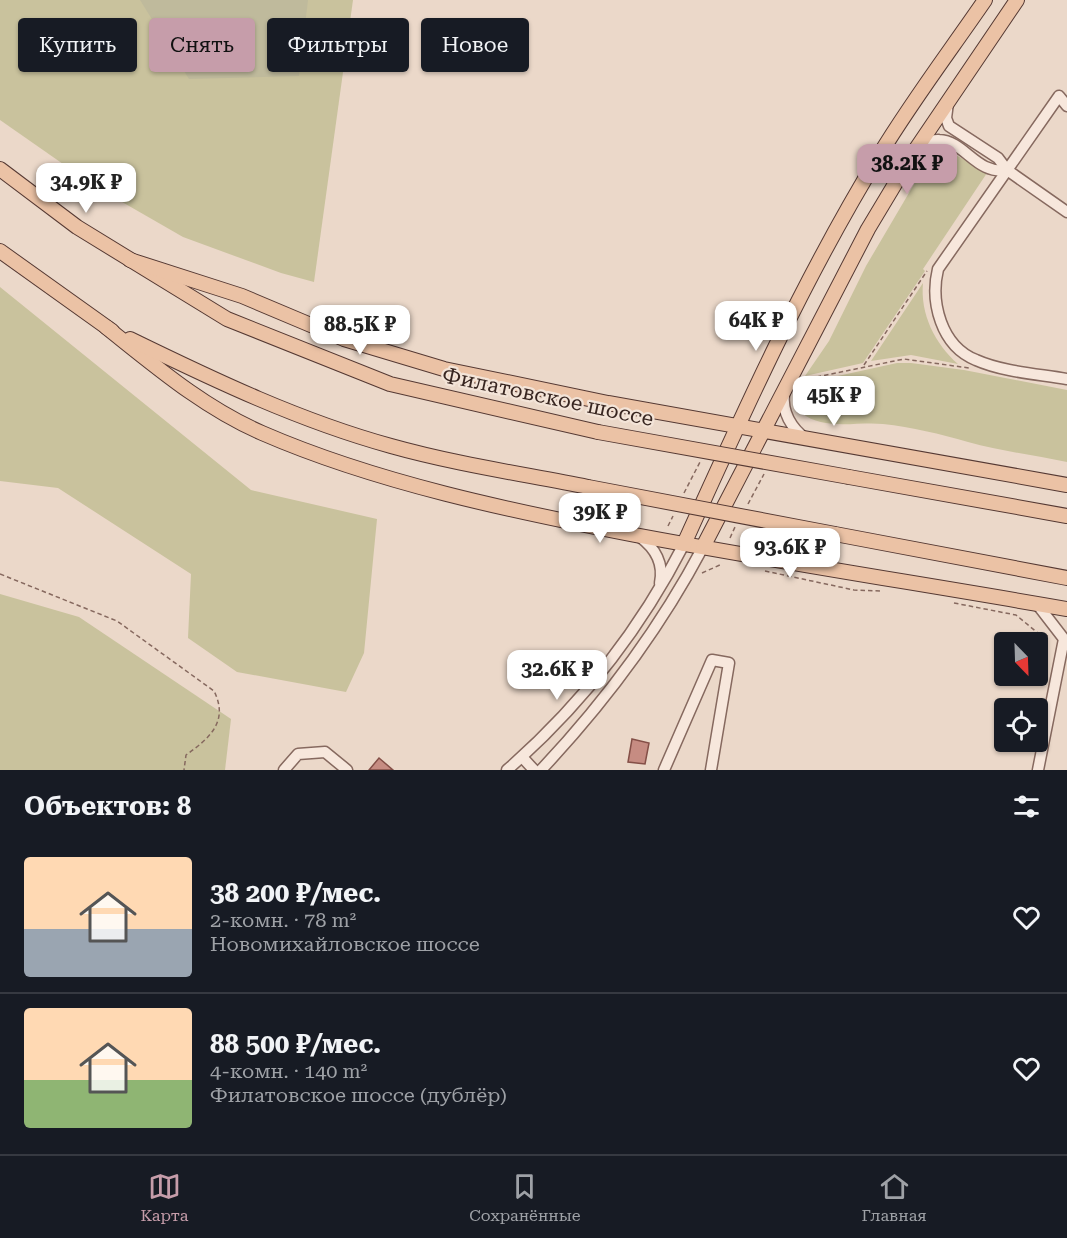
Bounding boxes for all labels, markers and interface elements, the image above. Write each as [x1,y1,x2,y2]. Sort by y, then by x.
chip: Купить [18,18,137,72]
chip: Снять [149,18,255,72]
chip: Фильтры [267,18,409,72]
chip: Новое [421,18,529,72]
pin: 38.2K ₽ [852,144,962,195]
text: 38.2K ₽ [871,151,943,175]
pin: 34.9K ₽ [31,163,141,214]
text: 34.9K ₽ [50,170,122,194]
pin: 64K ₽ [714,301,798,352]
pin: 88.5K ₽ [305,305,415,356]
text: 64K ₽ [729,308,783,332]
text: 88.5K ₽ [324,312,396,336]
street label: Филатовское шоссе [440,363,656,431]
pin: 45K ₽ [792,376,876,427]
text: 45K ₽ [807,383,861,407]
pin: 39K ₽ [558,493,642,544]
text: 39K ₽ [573,500,627,524]
pin: 93.6K ₽ [735,528,845,579]
text: 93.6K ₽ [754,535,826,559]
north arrow [994,632,1048,686]
map controls [994,632,1048,752]
pin: 32.6K ₽ [502,650,612,701]
text: 32.6K ₽ [521,657,593,681]
button: locate [994,698,1048,752]
icon: filters [1010,790,1043,823]
text: Объектов: 8 [24,791,191,821]
text: 38 200 ₽/мес. [210,878,381,908]
icon: home [72,881,144,953]
icon: heart [1010,901,1043,934]
text: 2-комн. · 78 m² [210,908,356,932]
text: Новомихайловское шоссе [210,932,480,956]
text: 88 500 ₽/мес. [210,1029,381,1059]
icon: home [72,1032,144,1104]
icon: heart [1010,1052,1043,1085]
text: 4-комн. · 140 m² [210,1059,367,1083]
text: Филатовское шоссе (дублёр) [210,1083,507,1107]
tab: Карта [140,1170,188,1225]
tab: Сохранённые [469,1170,581,1225]
tab: Главная [862,1170,927,1225]

